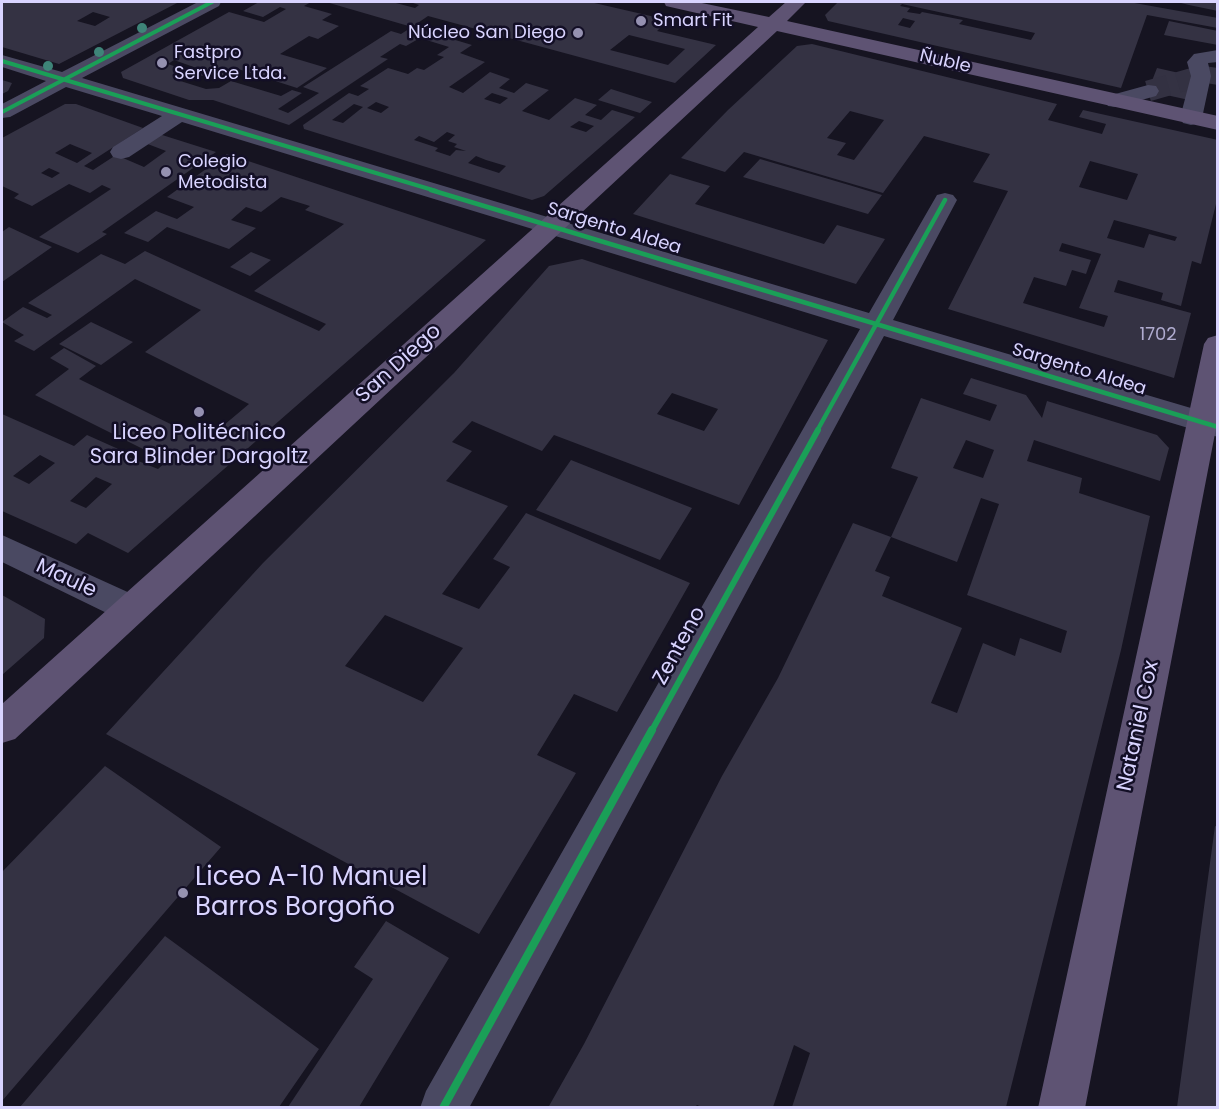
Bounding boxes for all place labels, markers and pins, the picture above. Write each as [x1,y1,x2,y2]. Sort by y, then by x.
place label: Smart Fit [653,10,732,32]
marker: Smart Fit [634,14,648,28]
place label: Núcleo San Diego [408,22,566,44]
marker: Núcleo San Diego [571,26,585,40]
place label: Fastpro Service Ltda. [174,42,286,84]
marker: Fastpro Service Ltda. [155,56,169,70]
place label: Colegio Metodista [178,151,267,194]
marker: Colegio Metodista [159,165,173,179]
marker: Liceo Politécnico Sara Blinder Dargoltz [192,405,206,419]
place label: Liceo Politécnico Sara Blinder Dargoltz [90,421,308,471]
place label: Liceo A-10 Manuel Barros Borgoño [195,862,427,924]
marker: Liceo A-10 Manuel Barros Borgoño [176,886,190,900]

